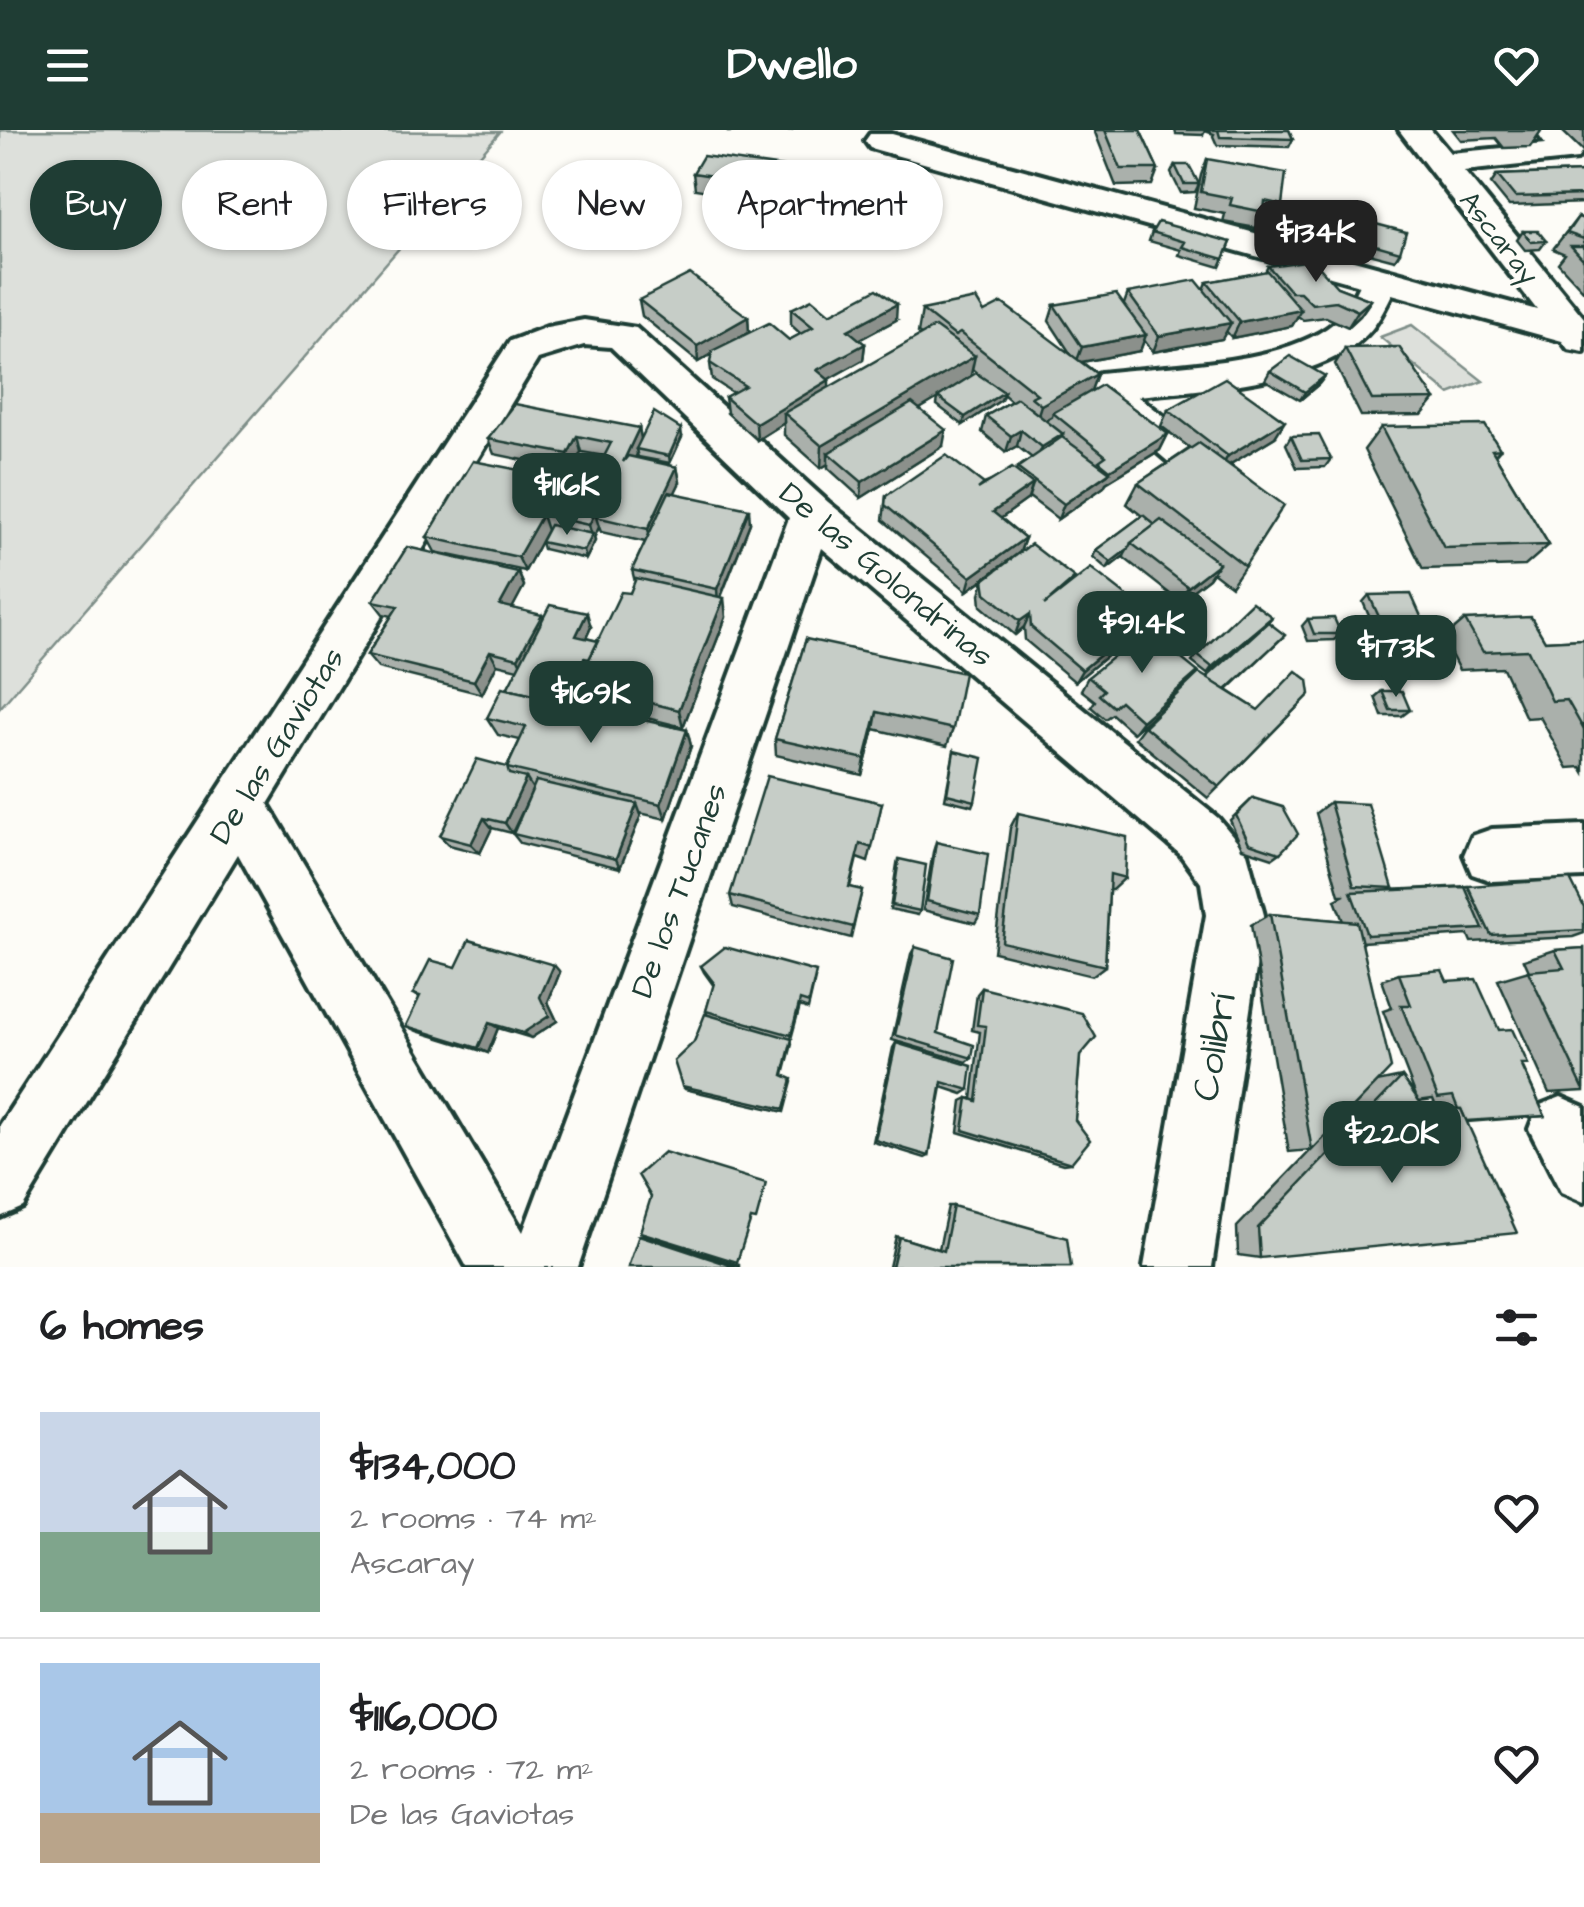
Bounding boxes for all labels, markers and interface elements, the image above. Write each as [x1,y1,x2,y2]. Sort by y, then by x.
text: Dwello [727,34,857,96]
icon: menu [40,38,95,93]
icon: heart [1489,38,1544,93]
chip: Buy [30,160,162,250]
chip: Rent [182,160,327,250]
chip: Filters [347,160,522,250]
chip: New [542,160,682,250]
chip: Apartment [702,160,943,250]
street label: Ascaray [1448,183,1548,294]
pin: $134K [1246,200,1386,285]
text: $134K [1276,210,1356,255]
pin: $116K [497,453,637,538]
text: $116K [534,463,600,508]
street label: De las Golondrinas [769,472,1003,678]
pin: $91.4K [1061,591,1223,676]
text: $91.4K [1099,601,1185,646]
pin: $173K [1326,615,1466,700]
text: $173K [1357,625,1435,670]
street label: De las Gaviotas [199,639,356,853]
pin: $169K [521,661,661,746]
text: $169K [551,671,631,716]
street label: De los Tucanes [620,777,739,1004]
street label: Colibrí [1180,989,1250,1105]
pin: $220K [1322,1101,1462,1186]
text: $220K [1345,1111,1439,1156]
text: 6 homes [40,1298,204,1356]
icon: filters [1489,1300,1544,1355]
text: $134,000 [350,1438,516,1496]
icon: home [120,1452,240,1572]
icon: heart [1489,1485,1544,1540]
text: 2 rooms · 74 m² [350,1496,597,1541]
text: Ascaray [350,1541,475,1586]
text: $116,000 [350,1689,497,1747]
icon: home [120,1703,240,1823]
icon: heart [1489,1736,1544,1791]
text: 2 rooms · 72 m² [350,1747,594,1792]
text: De las Gaviotas [350,1792,574,1837]

